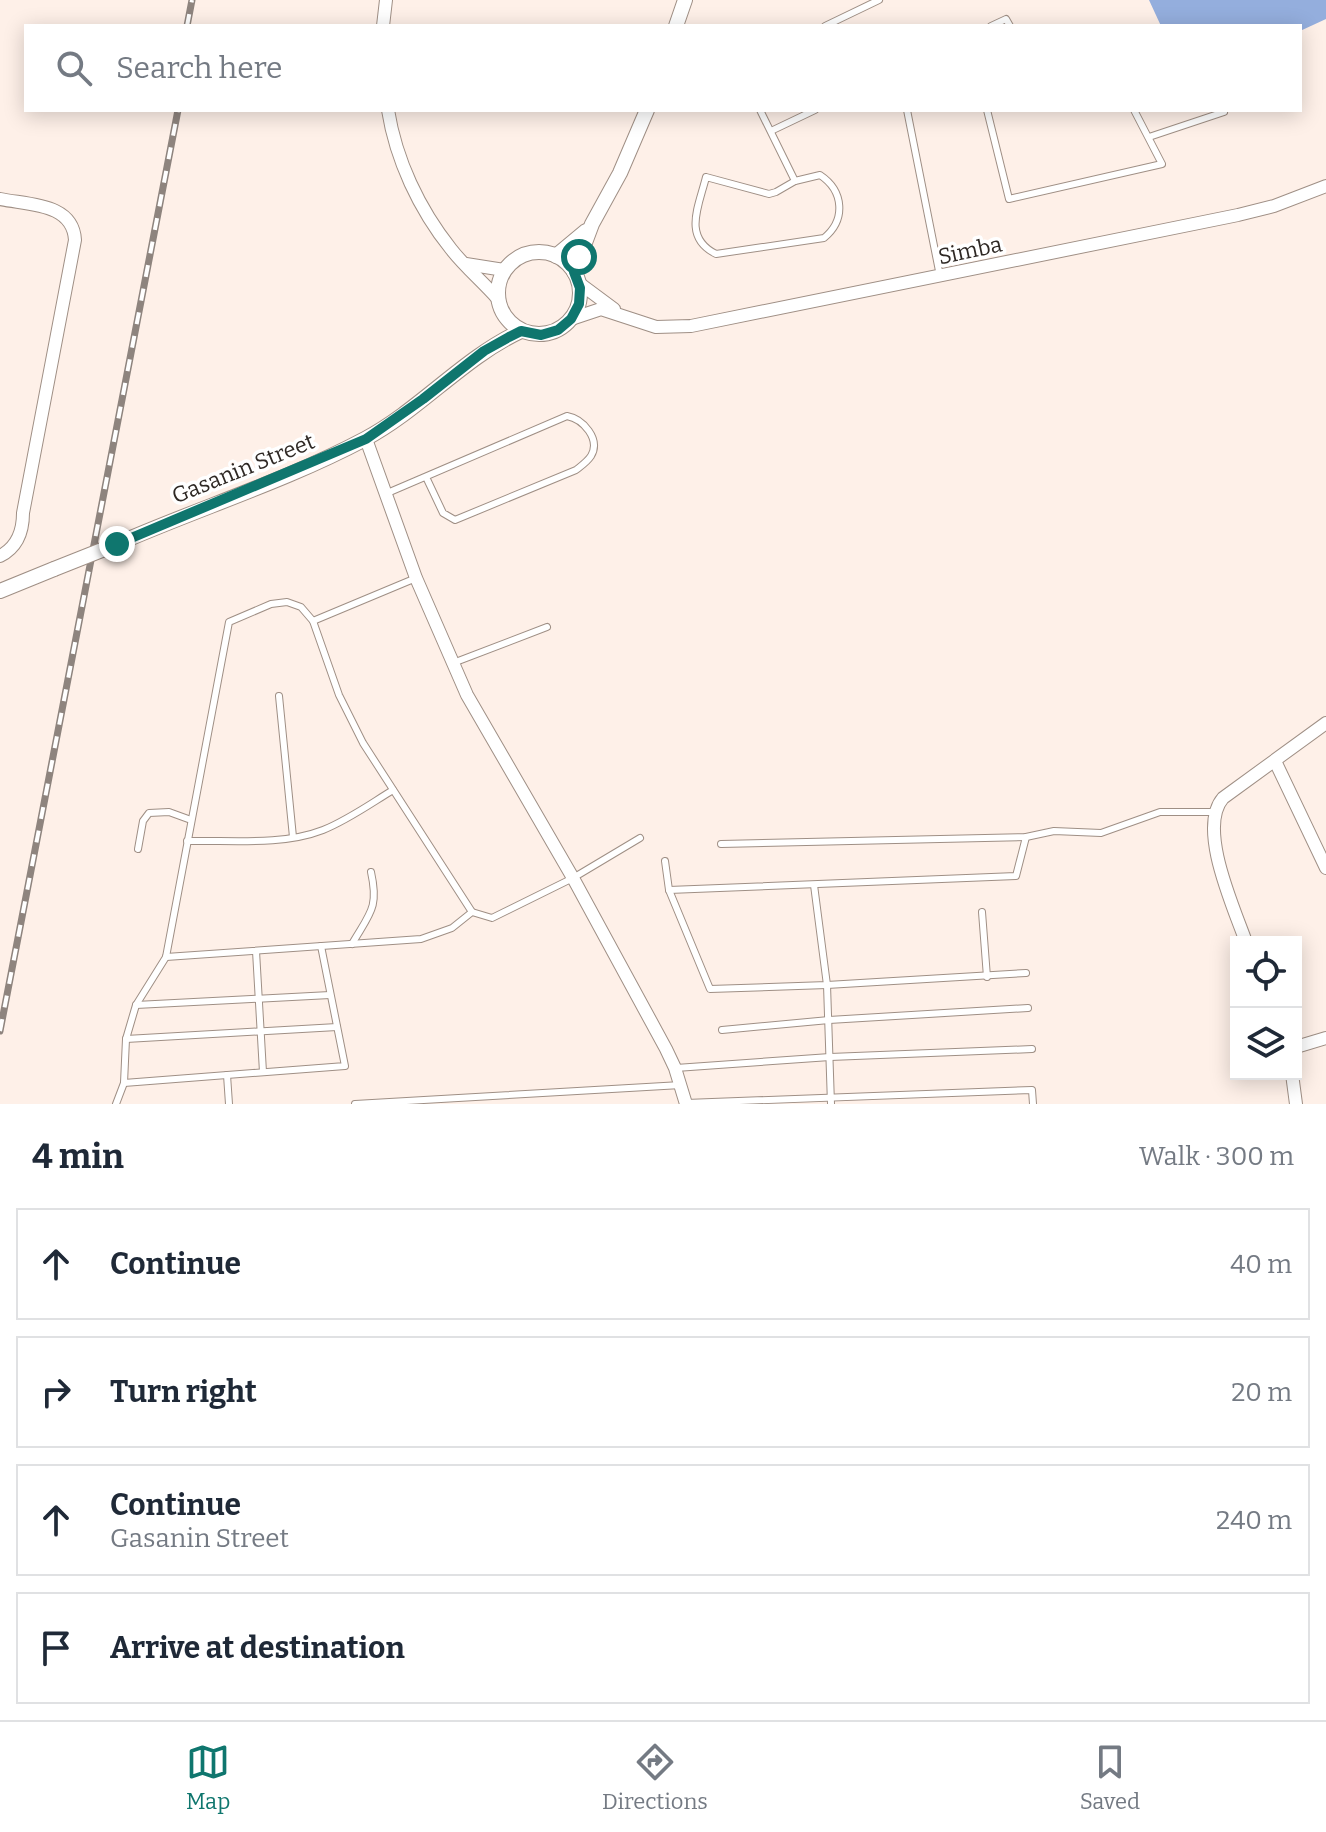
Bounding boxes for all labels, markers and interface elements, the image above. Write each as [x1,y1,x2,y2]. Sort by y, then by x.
search box [24,24,1302,112]
icon: search [52,46,96,90]
text: Search here [116,50,283,86]
street label: Simba [936,231,1005,270]
route start [561,239,597,275]
street label: Gasanin Street [168,428,318,509]
route end [99,526,135,562]
map controls [1230,936,1302,1080]
button: locate [1230,936,1302,1008]
button: layers [1230,1008,1302,1080]
text: 4 min [32,1136,124,1177]
text: Walk · 300 m [1139,1141,1294,1172]
icon: ahead [34,1242,78,1286]
text: Continue [110,1246,241,1282]
text: 40 m [1230,1249,1292,1280]
icon: right [34,1370,78,1414]
text: Turn right [110,1374,257,1410]
text: 20 m [1231,1377,1292,1408]
text: Continue [110,1487,241,1523]
icon: ahead [34,1498,78,1542]
text: 240 m [1216,1505,1292,1536]
text: Gasanin Street [110,1523,289,1554]
icon: arrive [34,1626,78,1670]
text: Arrive at destination [110,1630,405,1666]
tab: Map [186,1740,230,1815]
tab: Directions [602,1740,708,1815]
tab: Saved [1080,1740,1140,1815]

